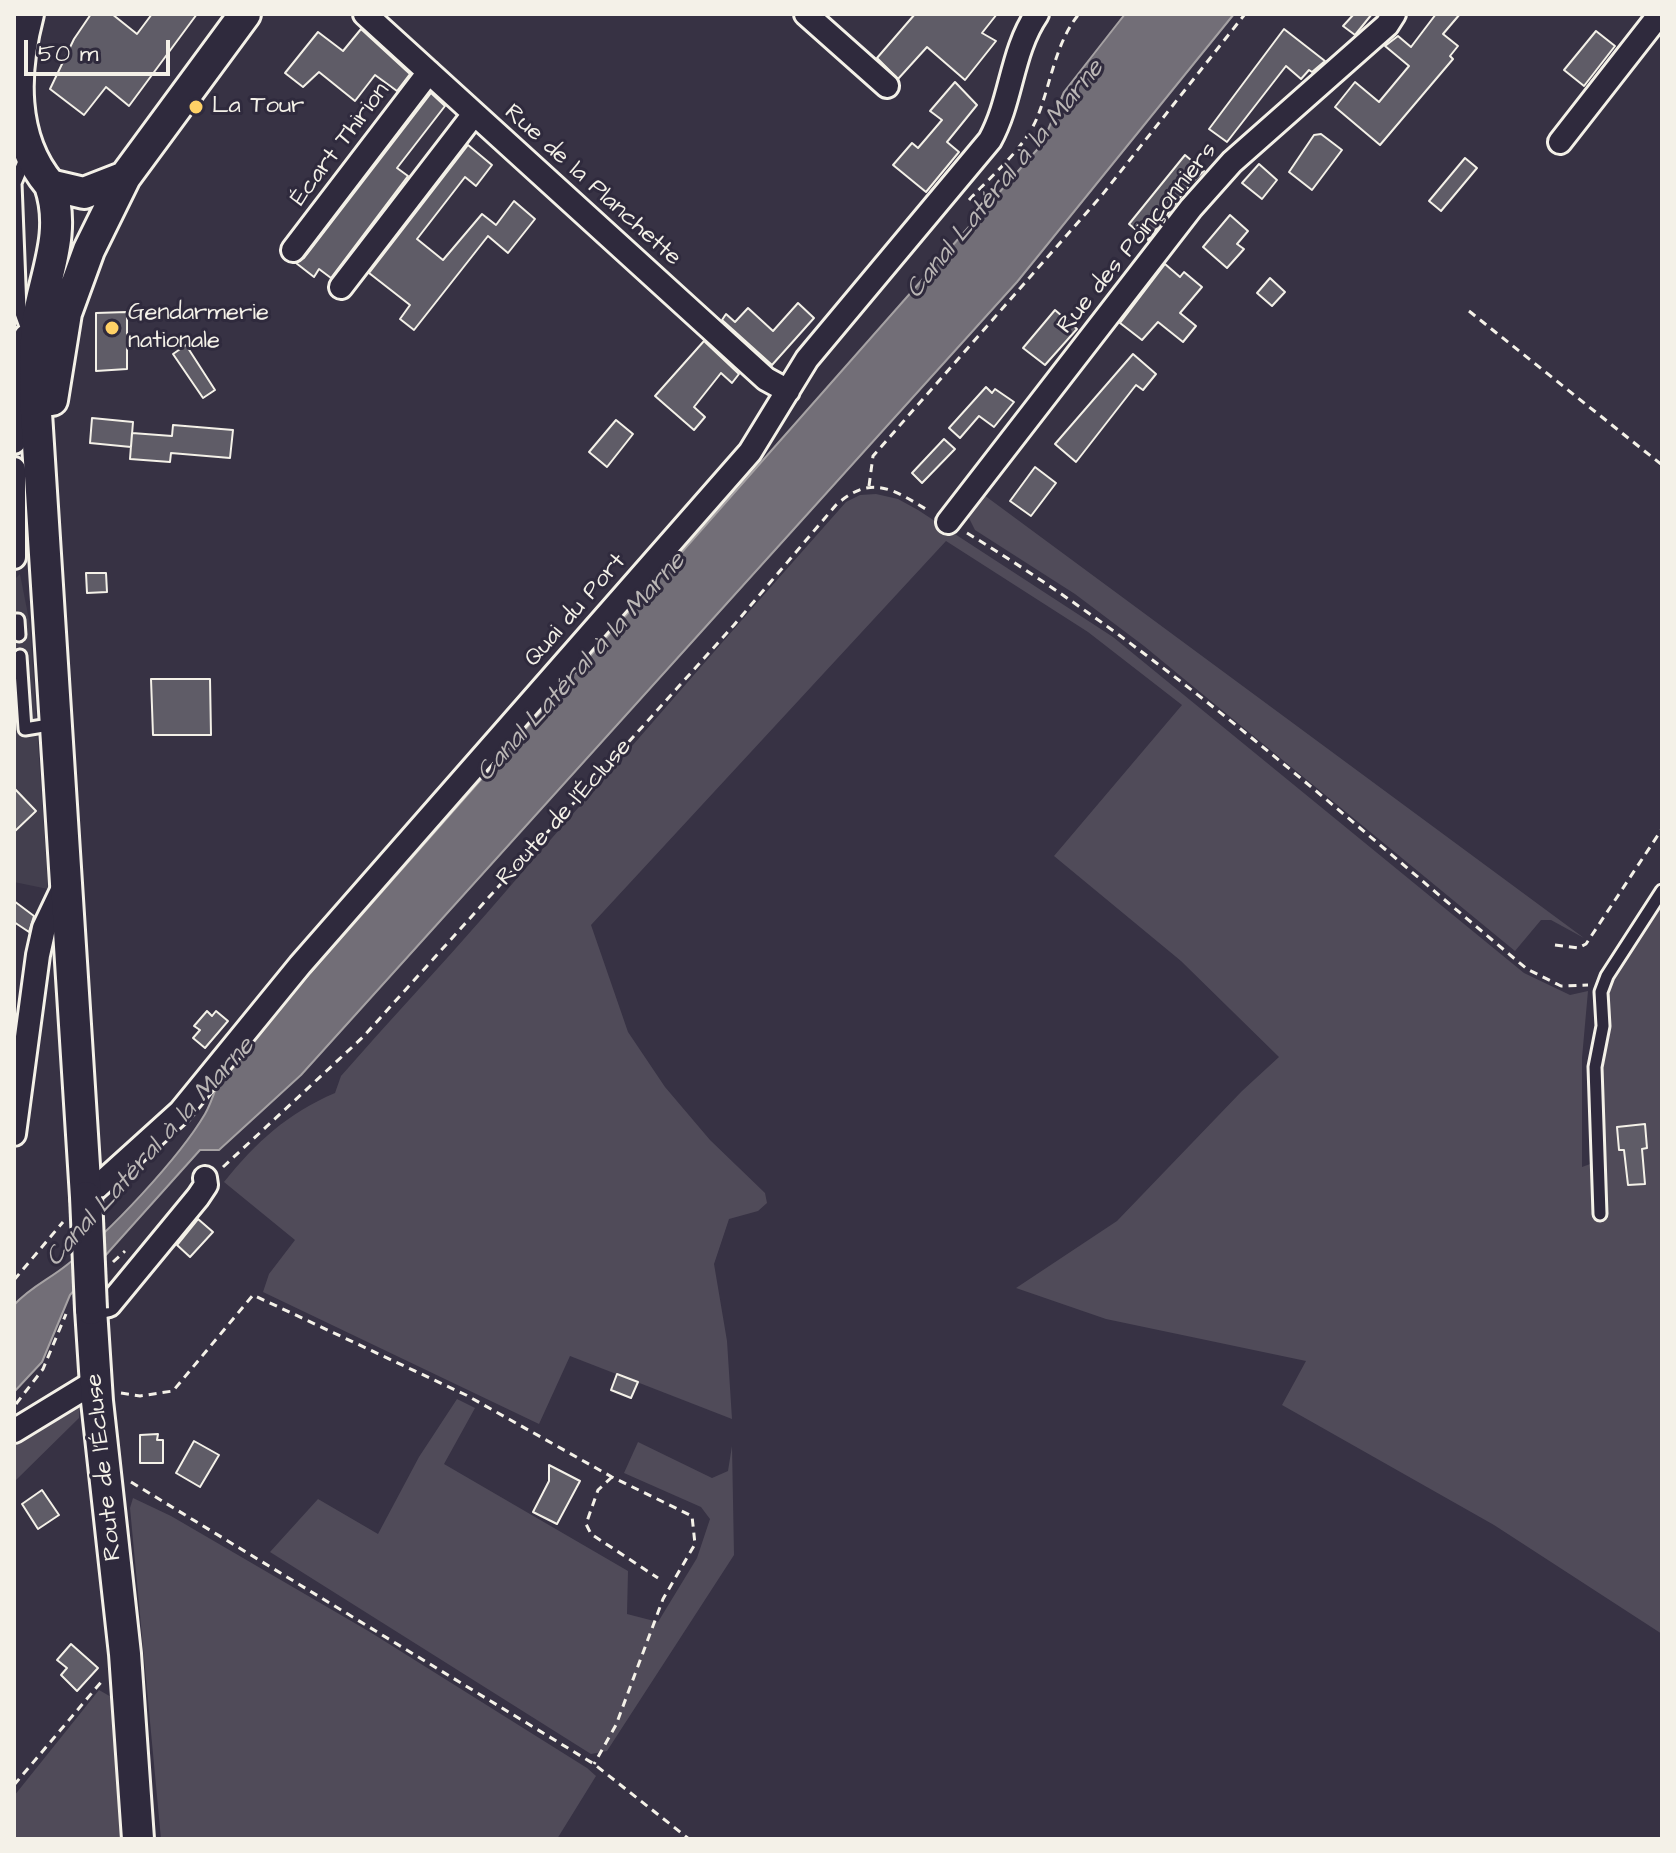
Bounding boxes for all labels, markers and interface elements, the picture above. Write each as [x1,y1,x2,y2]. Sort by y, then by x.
scale bar [28,24,174,74]
text: 50 m [38,37,98,71]
water label: Canal Latéral à la Marne [900,54,1112,306]
street label: Écart Thirion [285,78,397,212]
place label: La Tour [212,93,304,121]
marker: La Tour [187,98,205,116]
street label: Rue de la Planchette [498,99,686,273]
street label: Rue des Poinçonniers [1052,138,1224,340]
place label: Gendarmerie nationale [128,300,269,356]
marker: Gendarmerie nationale [103,319,121,337]
water label: Canal Latéral à la Marne [471,547,693,789]
street label: Quai du Port [519,548,633,674]
street label: Route de l'Écluse [491,733,639,893]
water label: Canal Latéral à la Marne [40,1032,262,1274]
street label: Route de l'Écluse [81,1372,129,1562]

